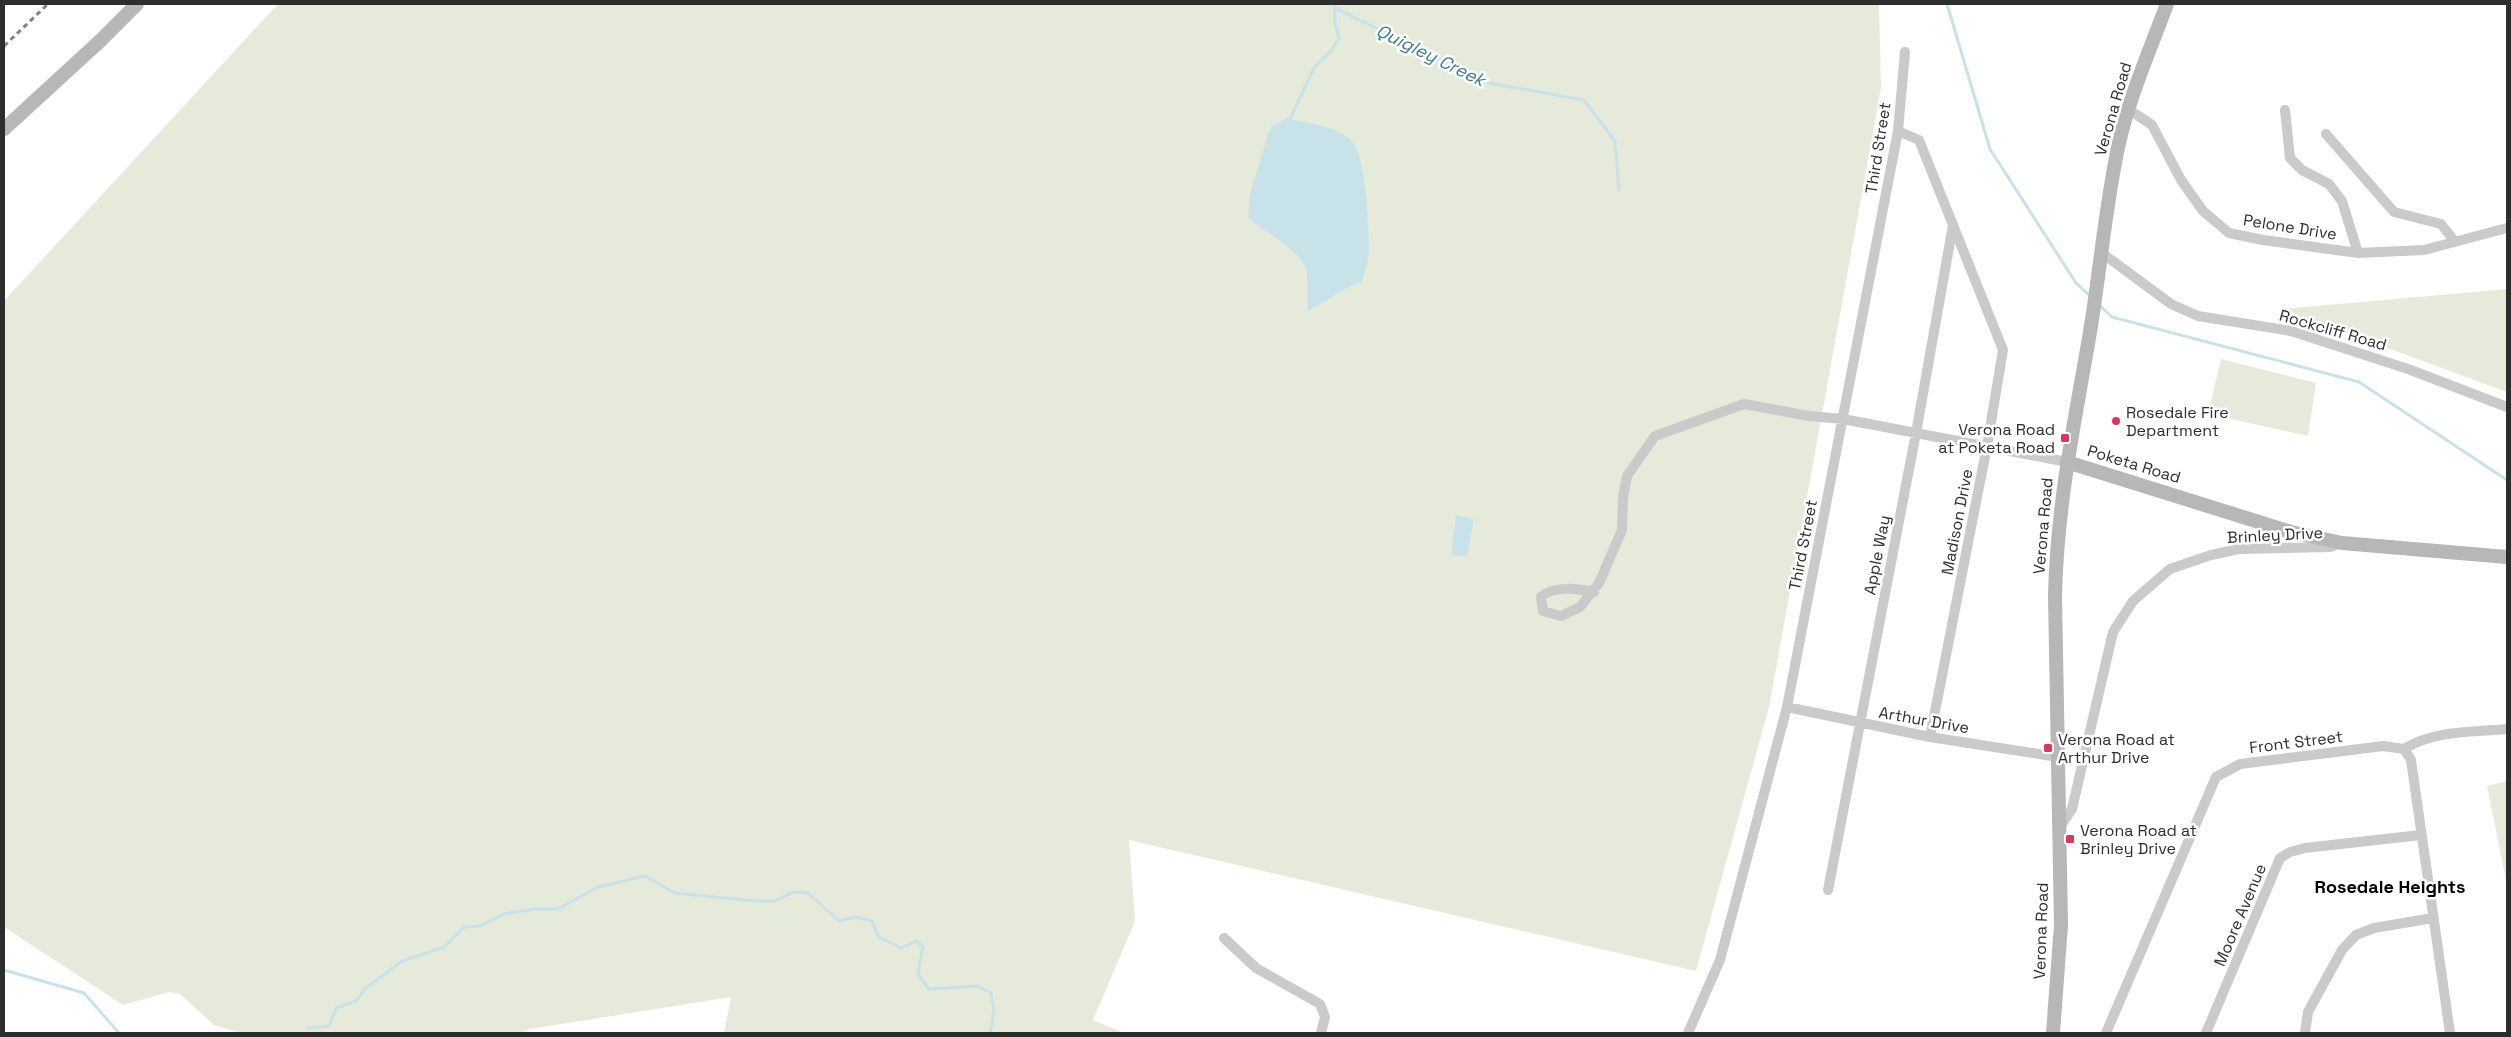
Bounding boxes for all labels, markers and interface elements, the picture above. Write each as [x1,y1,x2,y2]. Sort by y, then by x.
water label: Quigley Creek [1373,19,1491,92]
street label: Verona Road [2090,60,2136,158]
street label: Third Street [1860,101,1896,195]
street label: Pelone Drive [2242,209,2338,245]
street label: Rockcliff Road [2277,305,2389,355]
place label: Rosedale Fire Department [2126,402,2229,441]
marker: Rosedale Fire Department [2110,415,2122,427]
place label: Verona Road at Poketa Road [1938,419,2055,458]
marker: Verona Road at Poketa Road [2059,432,2071,444]
street label: Poketa Road [2085,440,2183,488]
street label: Madison Drive [1936,467,1978,577]
street label: Verona Road [2028,477,2058,575]
street label: Third Street [1784,498,1822,592]
street label: Apple Way [1859,513,1895,597]
street label: Brinley Drive [2227,522,2323,548]
street label: Arthur Drive [1877,702,1971,738]
street label: Front Street [2248,726,2344,758]
place label: Verona Road at Arthur Drive [2058,729,2175,768]
marker: Verona Road at Arthur Drive [2042,742,2054,754]
place label: Verona Road at Brinley Drive [2080,820,2197,859]
marker: Verona Road at Brinley Drive [2064,833,2076,845]
street label: Moore Avenue [2209,861,2271,969]
district label: Rosedale Heights [2315,875,2465,898]
street label: Verona Road [2029,882,2053,980]

